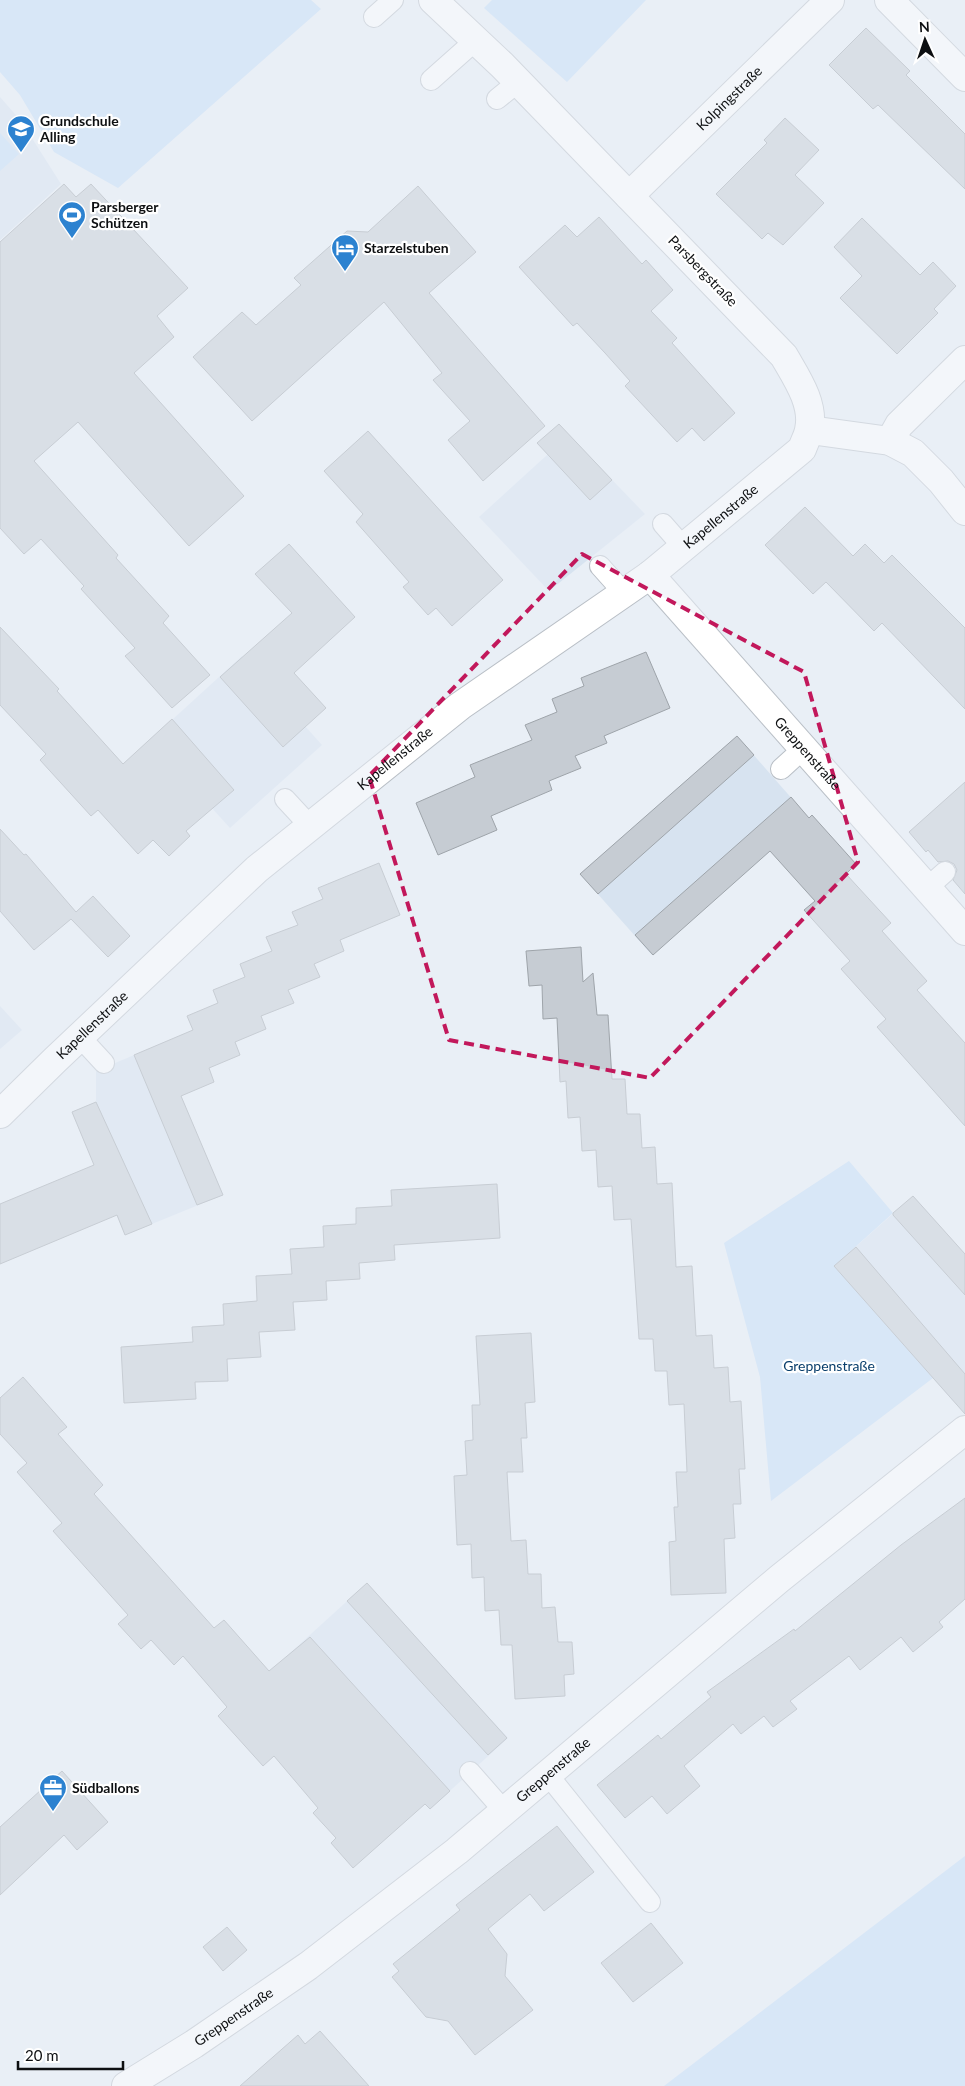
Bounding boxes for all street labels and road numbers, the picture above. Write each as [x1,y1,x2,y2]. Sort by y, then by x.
street label: Kolpingstraße [693,62,765,134]
street label: Parsbergstraße [665,232,742,310]
street label: Kapellenstraße [680,480,761,552]
street label: Greppenstraße [771,713,845,793]
street label: Kapellenstraße [353,722,436,793]
street label: Kapellenstraße [52,987,131,1062]
street label: Greppenstraße [512,1733,593,1806]
street label: Greppenstraße [191,1983,276,2049]

